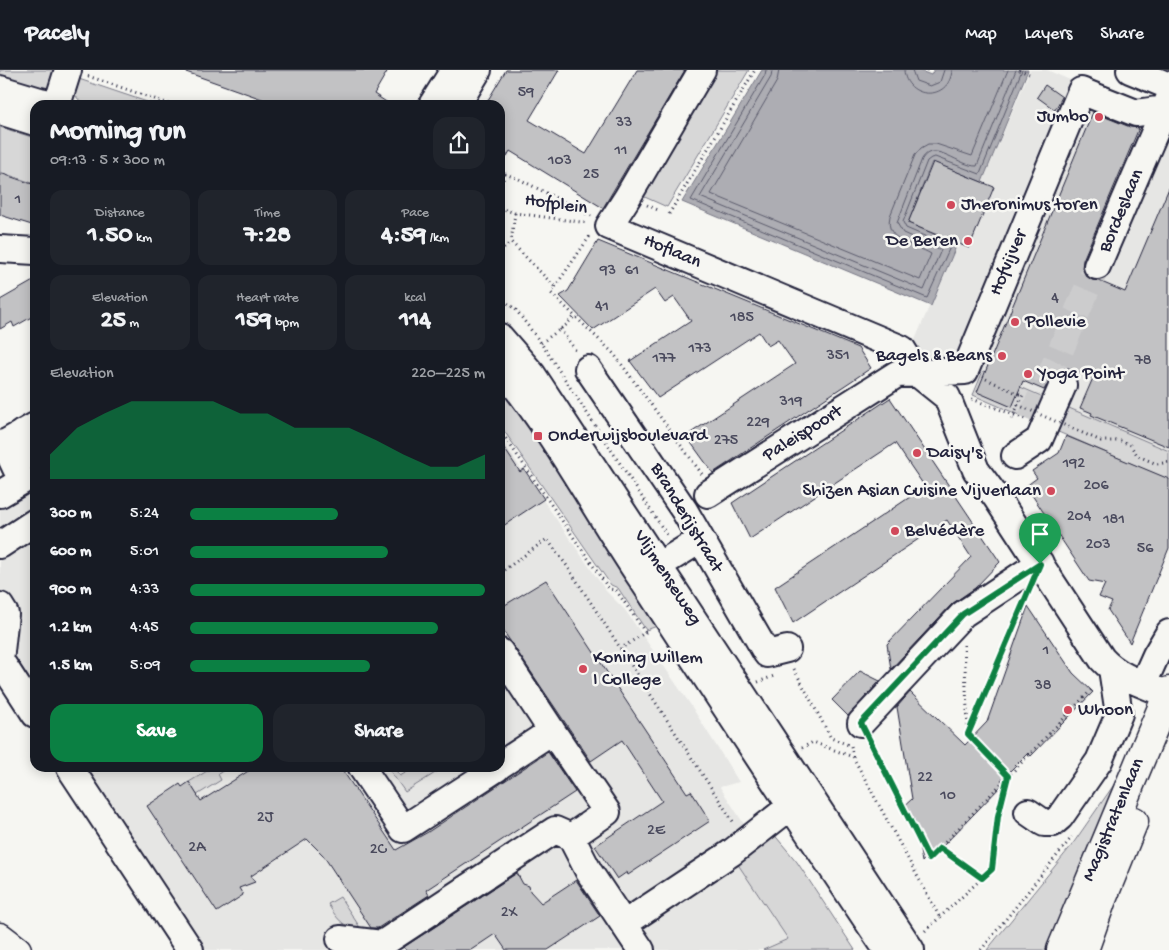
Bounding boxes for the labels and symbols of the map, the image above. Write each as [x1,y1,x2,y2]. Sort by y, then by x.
house number: 59 [518,84,534,103]
place label: Jumbo [1037,106,1089,129]
marker: Jumbo [1093,111,1105,123]
house number: 33 [615,114,632,133]
house number: 11 [614,142,627,161]
house number: 103 [547,152,572,171]
house number: 25 [583,166,599,185]
street label: Bordeslaan [1094,166,1150,257]
street label: Hofplein [523,189,589,221]
house number: 1 [14,191,21,210]
place label: Jheronimus toren [961,194,1098,217]
marker: Jheronimus toren [945,199,957,211]
street label: Hofvijver [985,224,1034,299]
street label: Hoflaan [640,230,704,274]
place label: De Beren [884,230,958,253]
marker: De Beren [962,235,974,247]
house number: 93 [599,262,616,281]
house number: 61 [625,262,639,281]
house number: 4 [1051,290,1059,309]
house number: 41 [595,298,609,317]
house number: 185 [729,309,754,328]
place label: Pollevie [1024,311,1086,334]
marker: Pollevie [1009,316,1021,328]
house number: 173 [687,340,712,359]
place label: Bagels & Beans [875,345,993,368]
house number: 351 [825,347,850,366]
house number: 177 [651,350,676,369]
marker: Bagels & Beans [996,350,1008,362]
house number: 78 [1133,352,1152,371]
place label: Yoga Point [1036,363,1126,386]
marker: Yoga Point [1022,368,1034,380]
house number: 319 [779,393,802,412]
street label: Paleispoort [758,399,849,468]
house number: 229 [746,414,770,433]
place label: Onderwijsboulevard [548,425,709,448]
marker: Onderwijsboulevard [532,430,544,442]
house number: 275 [714,432,738,451]
place label: Daisy's [925,442,983,465]
marker: Daisy's [911,447,923,459]
house number: 192 [1062,455,1085,474]
street label: Branderijstraat [644,458,729,579]
house number: 206 [1083,477,1109,496]
place label: Shizen Asian Cuisine Vijverlaan [803,480,1041,503]
marker: Shizen Asian Cuisine Vijverlaan [1045,485,1057,497]
house number: 204 [1067,508,1092,527]
house number: 181 [1102,511,1125,530]
pin [1019,513,1061,564]
place label: Belvédère [904,520,985,543]
street label: Vlijmenseweg [627,525,706,630]
marker: Belvédère [889,525,901,537]
house number: 203 [1085,536,1111,555]
house number: 56 [1137,540,1154,559]
house number: 1 [1042,642,1049,661]
place label: Koning Willem I College [593,647,703,692]
marker: Koning Willem I College [577,663,589,675]
house number: 38 [1033,677,1052,696]
place label: Whoon [1078,699,1133,722]
marker: Whoon [1062,704,1074,716]
street label: Magistratenlaan [1078,755,1150,885]
house number: 22 [917,769,933,788]
house number: 10 [939,787,956,806]
house number: 2J [257,809,275,828]
house number: 2E [647,822,666,841]
house number: 2A [188,839,207,858]
house number: 2C [370,841,388,860]
house number: 2X [501,904,518,923]

